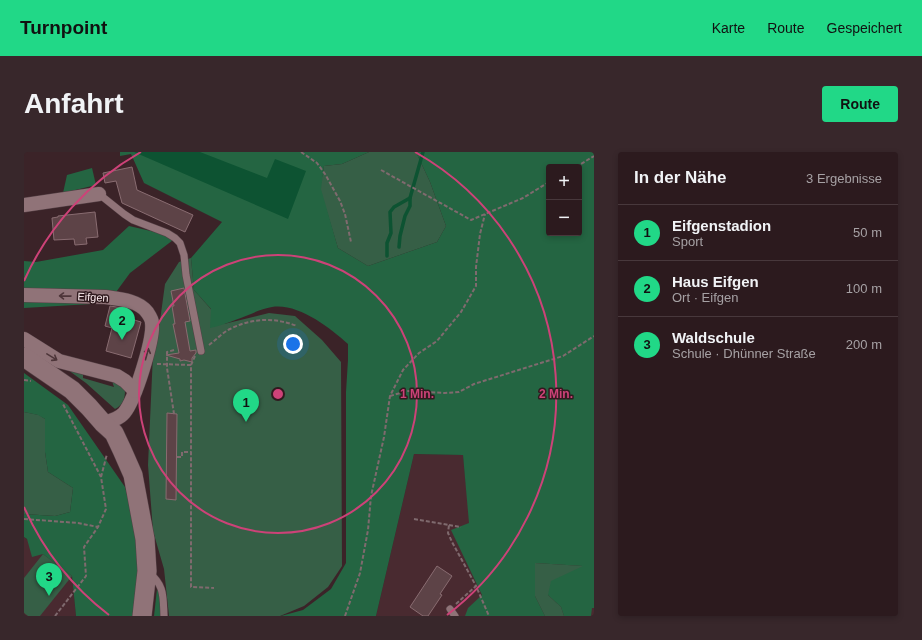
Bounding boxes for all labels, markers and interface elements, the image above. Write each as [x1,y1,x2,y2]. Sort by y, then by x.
text: Turnpoint [20,17,107,38]
text: Karte [712,20,745,36]
text: Route [767,20,805,36]
text: Gespeichert [827,20,902,36]
button: Route [822,86,898,122]
text: Anfahrt [24,88,124,119]
map controls [546,164,582,236]
button: + [546,164,582,200]
text: In der Nähe [634,168,727,187]
text: 3 Ergebnisse [806,171,882,186]
button: − [546,200,582,236]
text: Eifgenstadion [672,217,771,234]
text: 1 [643,225,651,240]
text: 50 m [853,225,882,240]
text: Sport [672,234,703,249]
text: Haus Eifgen [672,273,759,290]
text: 2 [643,281,651,296]
text: 100 m [846,281,882,296]
street label: Eifgen [77,290,109,304]
text: Ort · Eifgen [672,290,738,305]
one-way arrow [59,292,72,300]
pin: 2 [109,307,135,340]
text: Waldschule [672,329,755,346]
your location [283,334,303,354]
text: 3 [643,337,651,352]
text: 200 m [846,337,882,352]
text: Schule · Dhünner Straße [672,346,816,361]
one-way arrow [143,348,151,361]
one-way arrow [46,353,58,361]
centre of rings [271,387,285,401]
text: 1 Min. [400,387,434,401]
text: 2 Min. [539,387,573,401]
pin: 1 [233,389,259,422]
pin: 3 [36,563,62,596]

